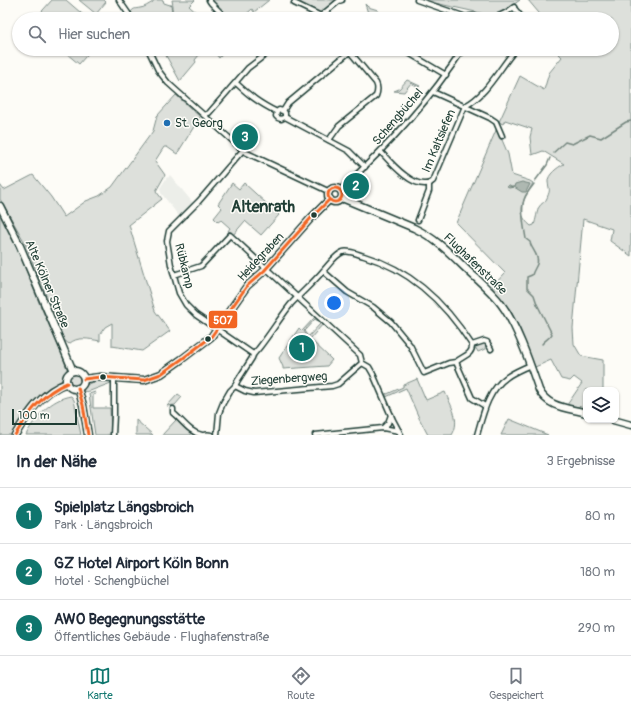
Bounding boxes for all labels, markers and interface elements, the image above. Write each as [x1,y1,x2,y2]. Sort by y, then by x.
search box [12,12,619,56]
icon: search [26,23,48,45]
text: Hier suchen [58,25,130,44]
street label: Schengbüchel [369,86,427,148]
street label: Im Kaltsiefen [419,107,459,175]
place label: St. Georg [175,116,223,131]
marker: St. Georg [162,118,172,128]
pin: 3 [232,122,258,152]
pin: 2 [343,171,369,201]
district label: Altenrath [231,197,295,217]
unlabelled marker [309,210,319,220]
street label: Heidegraben [235,229,288,285]
street label: Flughafenstraße [440,230,510,298]
street label: Alte Kölner Straße [22,238,72,330]
street label: Rübkamp [171,242,197,290]
your location [324,293,344,313]
line badge: 507 [208,310,238,329]
text: 507 [213,314,233,327]
pin: 1 [289,333,315,363]
unlabelled marker [203,334,213,344]
street label: Ziegenbergweg [250,369,328,389]
unlabelled marker [98,372,108,382]
map controls [583,387,619,423]
button: layers [583,387,619,423]
scale bar [12,407,77,426]
text: 100 m [18,409,49,422]
text: In der Nähe [16,451,97,472]
text: 3 Ergebnisse [546,453,615,469]
text: Spielplatz Längsbroich [54,498,194,517]
text: 1 [26,508,32,524]
text: 80 m [585,508,615,524]
text: Park · Längsbroich [54,517,153,533]
text: GZ Hotel Airport Köln Bonn [54,554,229,573]
text: 2 [25,564,33,580]
text: 180 m [580,564,615,580]
text: Hotel · Schengbüchel [54,573,169,589]
text: AWO Begegnungsstätte [54,610,205,629]
text: 3 [25,620,33,636]
text: 290 m [578,620,615,636]
text: Öffentliches Gebäude · Flughafenstraße [54,629,269,645]
tab: Karte [87,665,113,702]
tab: Route [287,665,315,702]
tab: Gespeichert [489,665,544,702]

